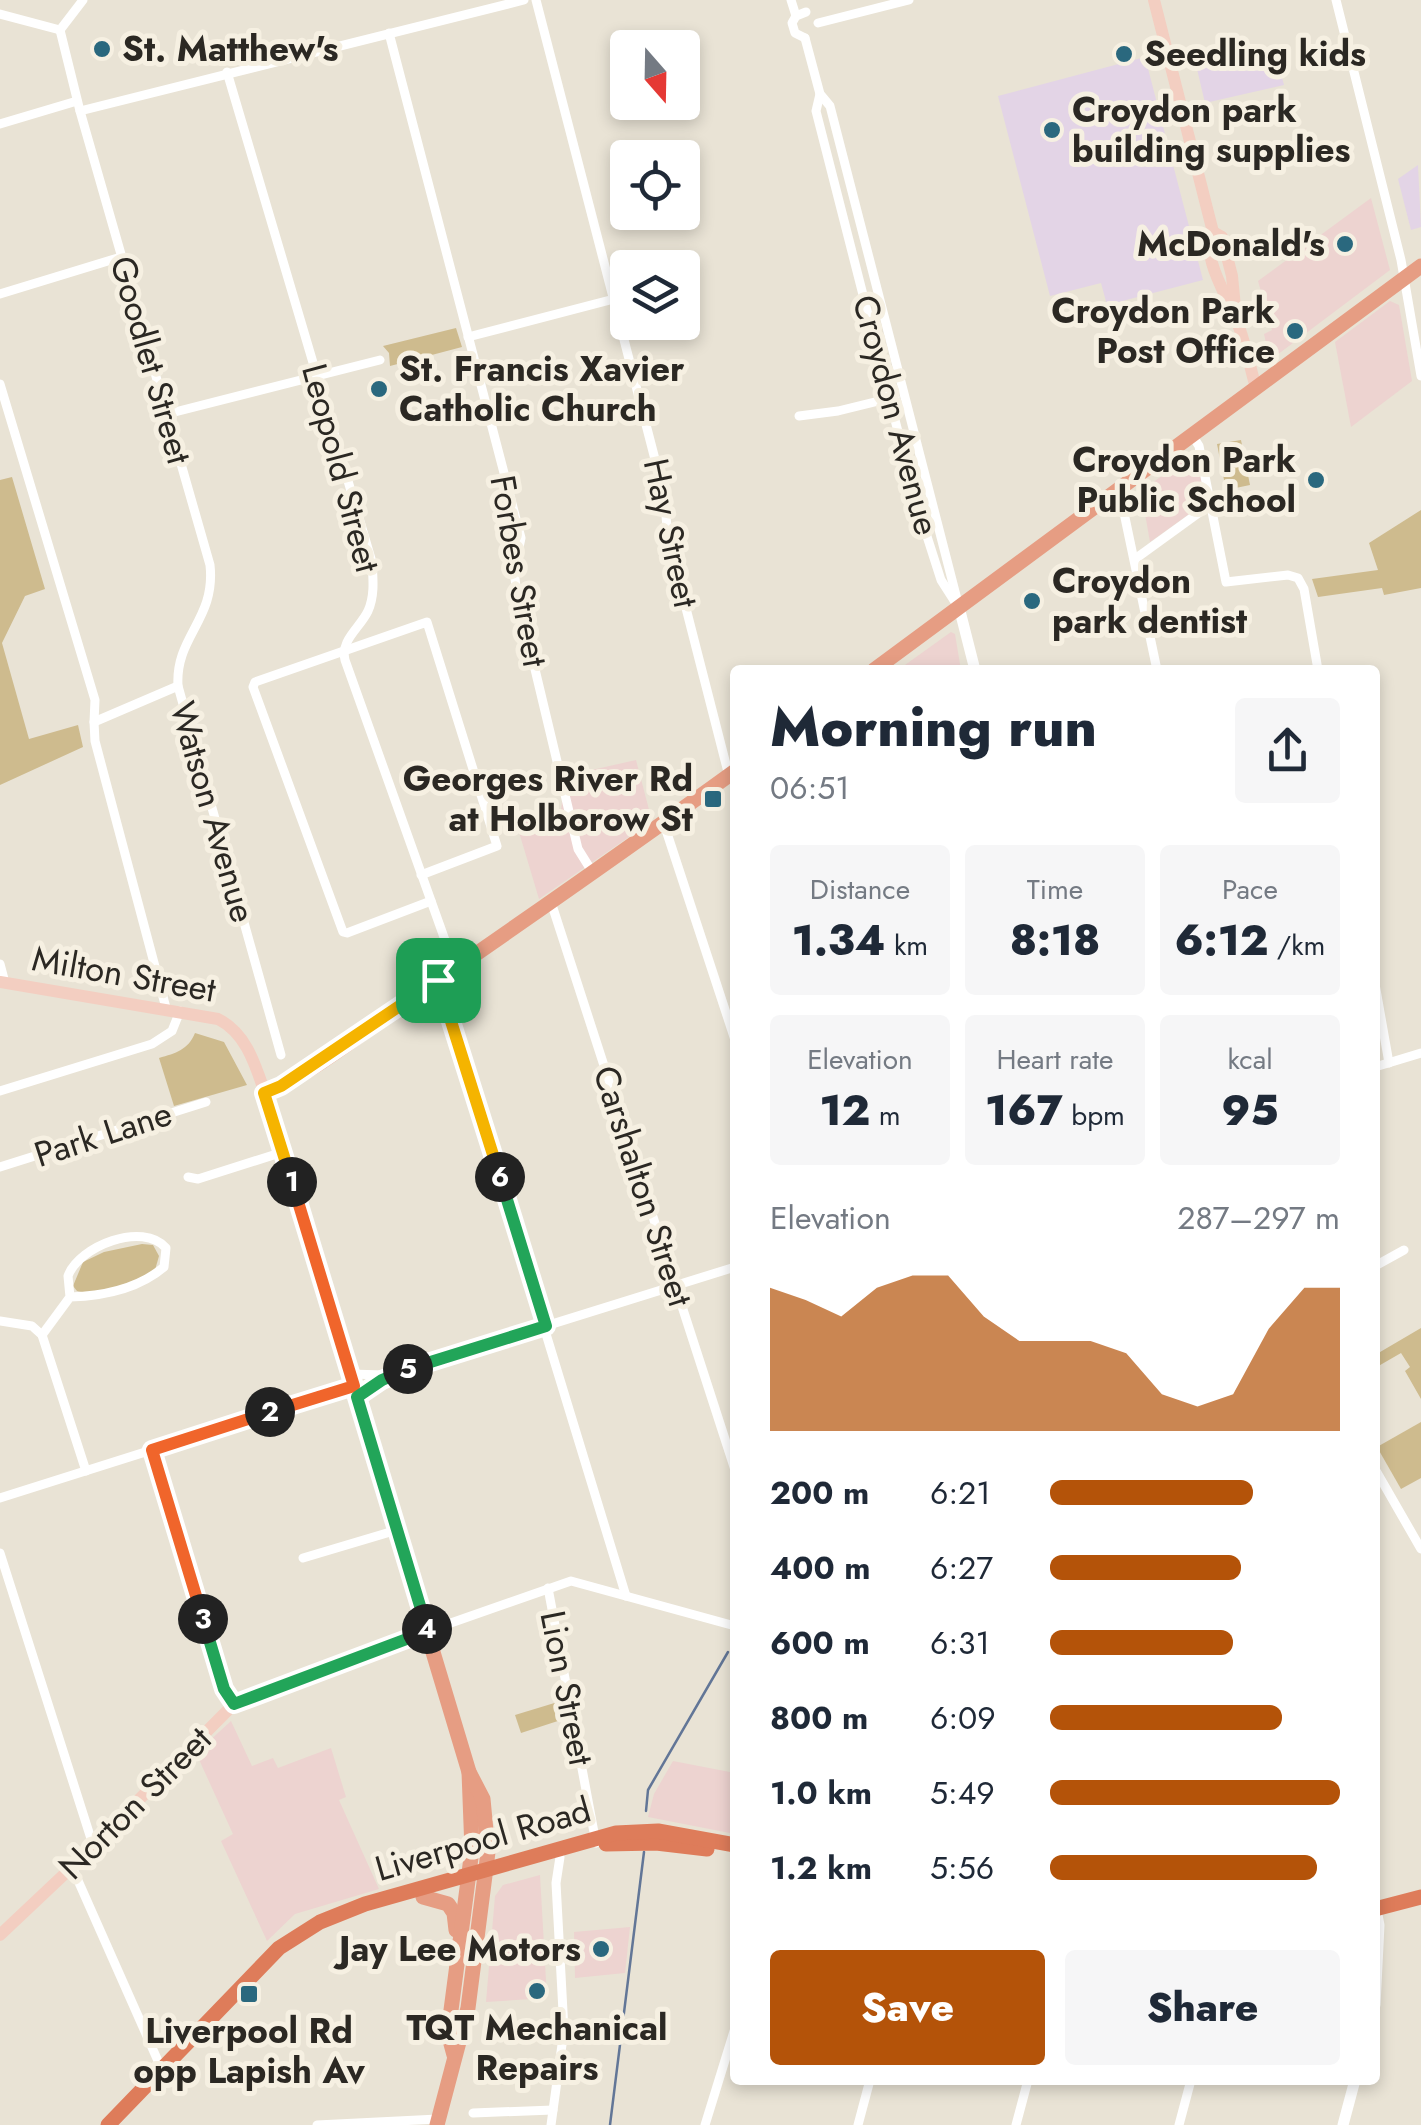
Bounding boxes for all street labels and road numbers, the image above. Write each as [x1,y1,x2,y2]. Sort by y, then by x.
street label: Goodlet Street [98,250,205,470]
street label: Croydon Avenue [840,290,952,540]
street label: Leopold Street [289,358,393,578]
street label: Hay Street [631,454,711,613]
street label: Forbes Street [478,471,561,671]
street label: Watson Avenue [158,696,268,928]
street label: Milton Street [28,933,220,1015]
street label: Carshalton Street [581,1059,706,1313]
street label: Park Lane [28,1088,178,1180]
street label: Lion Street [528,1606,607,1770]
street label: Norton Street [47,1715,223,1891]
street label: Liverpool Road [369,1784,597,1894]

